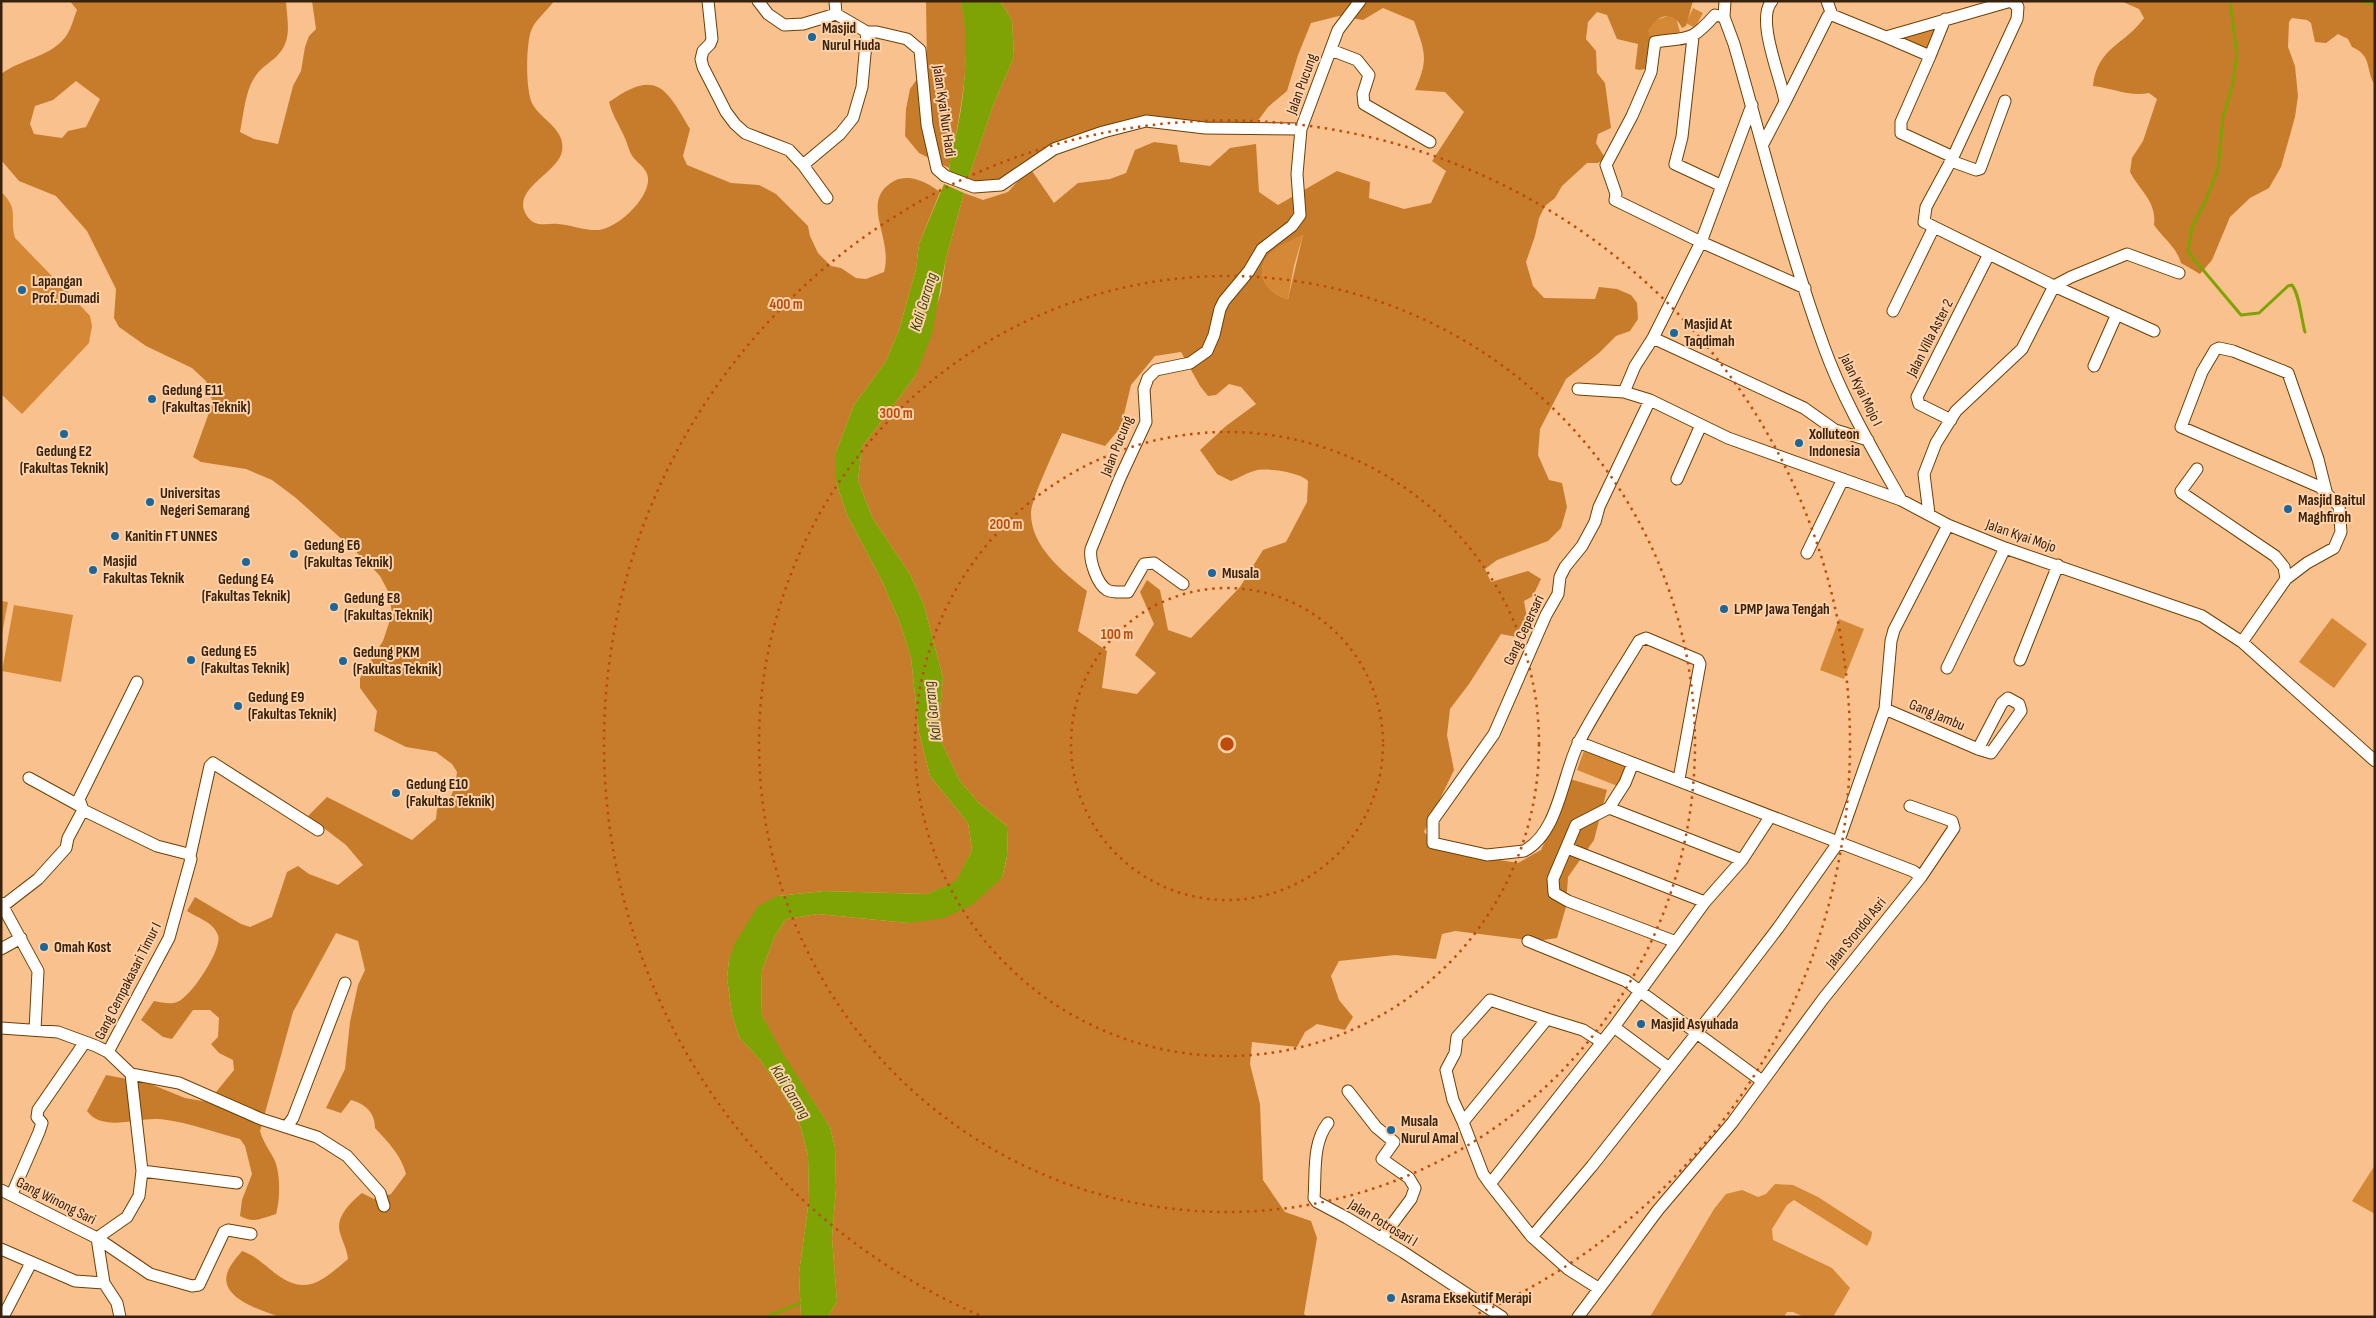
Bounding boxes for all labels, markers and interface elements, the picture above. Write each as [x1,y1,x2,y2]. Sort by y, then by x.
place label: Masjid Nurul Huda [822,19,880,55]
marker: Masjid Nurul Huda [806,31,818,43]
street label: Jalan Pucung [1282,51,1322,118]
street label: Jalan Kyai Nur Hadi [928,63,960,158]
water label: Kali Garang [906,270,942,334]
place label: Lapangan Prof. Dumadi [32,272,99,308]
marker: Lapangan Prof. Dumadi [16,284,28,296]
text: 400 m [769,295,803,314]
street label: Jalan Villa Aster 2 [1902,296,1958,381]
place label: Masjid At Taqdimah [1684,315,1735,351]
marker: Masjid At Taqdimah [1668,327,1680,339]
street label: Jalan Kyai Mojo I [1835,350,1887,429]
place label: Gedung E11 (Fakultas Teknik) [162,381,250,417]
marker: Gedung E11 (Fakultas Teknik) [146,393,158,405]
text: 300 m [879,404,913,423]
street label: Jalan Pucung [1096,413,1138,480]
place label: Xolluteon Indonesia [1808,425,1860,461]
marker: Gedung E2 (Fakultas Teknik) [58,428,70,440]
marker: Xolluteon Indonesia [1793,437,1805,449]
place label: Gedung E2 (Fakultas Teknik) [20,442,108,478]
place label: Universitas Negeri Semarang [160,484,251,520]
place label: Masjid Baitul Maghfiroh [2298,491,2365,527]
marker: Universitas Negeri Semarang [144,496,156,508]
marker: Masjid Baitul Maghfiroh [2282,503,2294,515]
text: 200 m [989,515,1023,534]
street label: Jalan Kyai Mojo [1982,515,2059,557]
place label: Kanitin FT UNNES [125,527,218,546]
marker: Kanitin FT UNNES [109,530,121,542]
place label: Gedung E6 (Fakultas Teknik) [304,536,392,572]
marker: Gedung E6 (Fakultas Teknik) [288,548,300,560]
place label: Masjid Fakultas Teknik [103,552,185,588]
marker: Gedung E4 (Fakultas Teknik) [240,556,252,568]
marker: Masjid Fakultas Teknik [87,564,99,576]
place label: Musala [1222,564,1259,583]
marker: Musala [1206,567,1218,579]
place label: Gedung E4 (Fakultas Teknik) [202,570,290,606]
place label: Gedung E8 (Fakultas Teknik) [344,589,432,625]
street label: Gang Cepersari [1499,592,1549,668]
place label: LPMP Jawa Tengah [1734,600,1830,619]
marker: Gedung E8 (Fakultas Teknik) [328,601,340,613]
marker: LPMP Jawa Tengah [1718,603,1730,615]
text: 100 m [1101,625,1133,644]
place label: Gedung E5 (Fakultas Teknik) [201,642,289,678]
place label: Gedung PKM (Fakultas Teknik) [353,643,441,679]
marker: Gedung E5 (Fakultas Teknik) [185,654,197,666]
marker: Gedung PKM (Fakultas Teknik) [337,655,349,667]
water label: Kali Garang [920,679,946,742]
place label: Gedung E9 (Fakultas Teknik) [248,688,336,724]
street label: Gang Jambu [1906,695,1968,735]
marker: Gedung E9 (Fakultas Teknik) [232,700,244,712]
centre of rings [1218,735,1236,753]
place label: Gedung E10 (Fakultas Teknik) [406,775,494,811]
marker: Gedung E10 (Fakultas Teknik) [390,787,402,799]
street label: Jalan Srondol Asri [1821,893,1891,973]
street label: Gang Cempakasari Timur I [90,919,166,1043]
place label: Omah Kost [54,938,111,957]
marker: Omah Kost [38,941,50,953]
place label: Masjid Asyuhada [1651,1015,1738,1034]
marker: Masjid Asyuhada [1635,1018,1647,1030]
water label: Kali Garang [766,1061,814,1123]
place label: Musala Nurul Amal [1401,1112,1459,1148]
marker: Musala Nurul Amal [1385,1124,1397,1136]
street label: Gang Winong Sari [13,1173,99,1229]
street label: Jalan Potrosari I [1344,1194,1421,1251]
place label: Asrama Eksekutif Merapi [1400,1289,1532,1308]
marker: Asrama Eksekutif Merapi [1385,1292,1397,1304]

